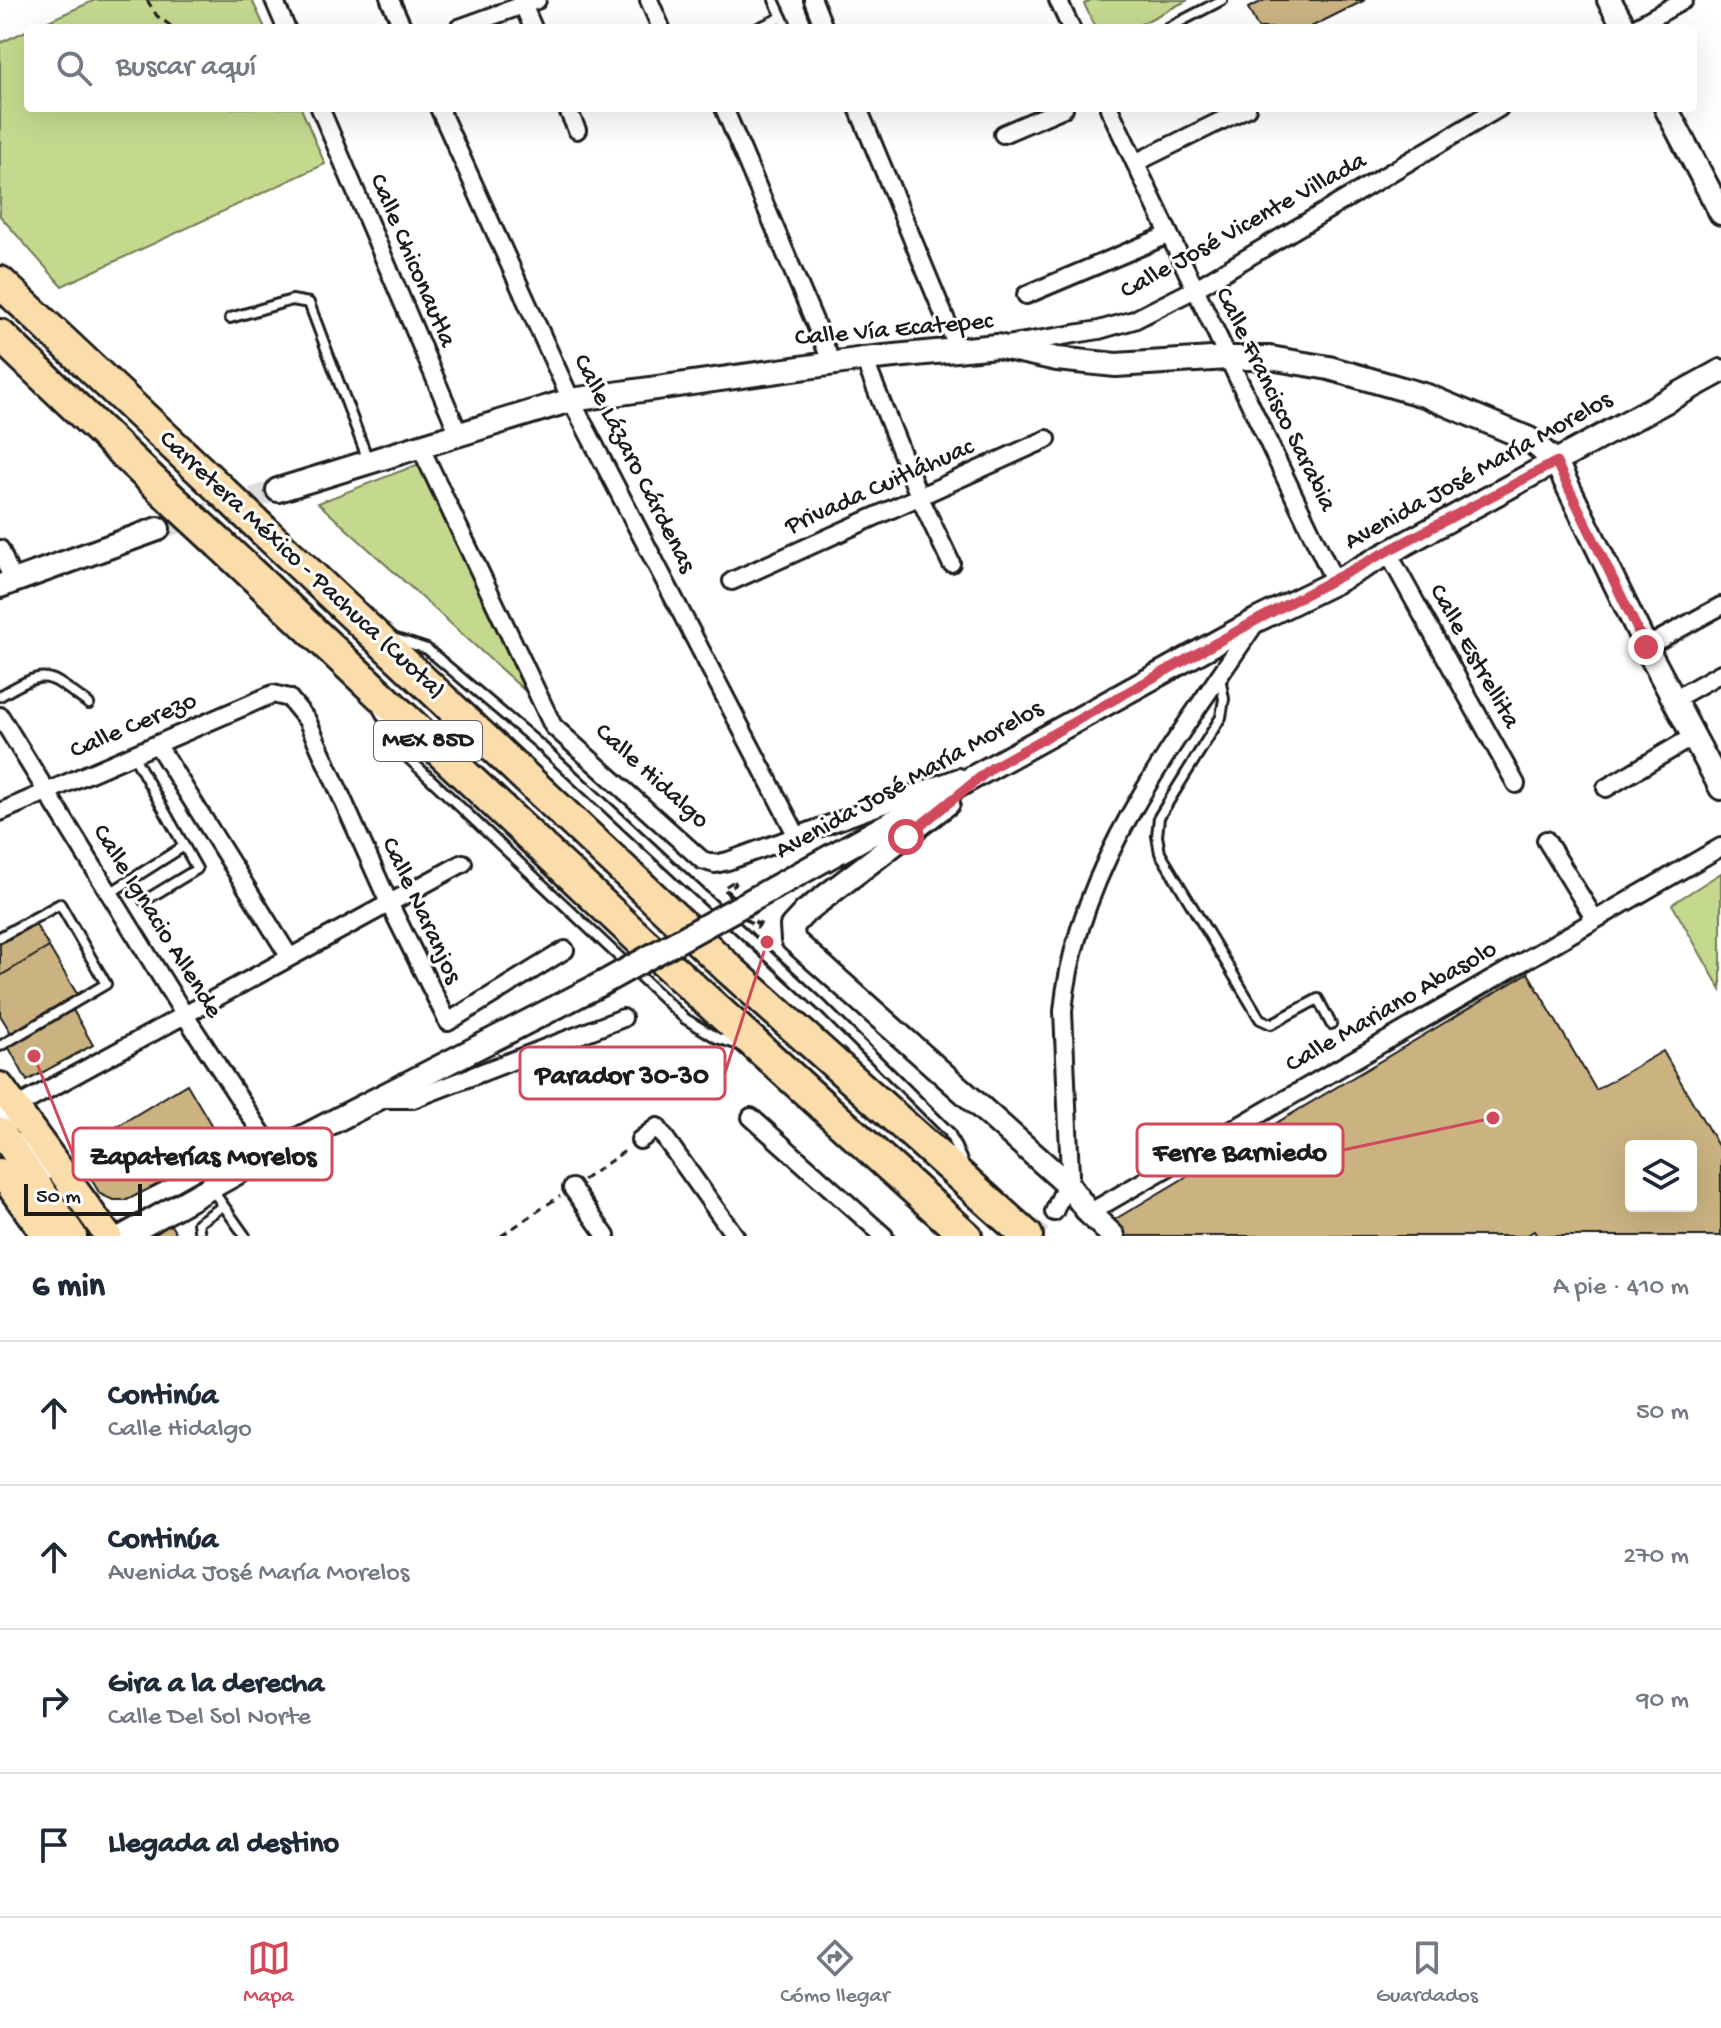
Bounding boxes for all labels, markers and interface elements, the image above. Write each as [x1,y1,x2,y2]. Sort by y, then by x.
search box [24,24,1697,112]
icon: search [52,46,96,90]
text: Buscar aquí [116,51,256,86]
street label: Calle José Vicente Villada [1116,146,1374,308]
street label: Calle Chiconautla [361,170,462,354]
street label: Calle Francisco Sarabia [1206,283,1342,518]
street label: Calle Vía Ecatepec [794,307,996,355]
street label: Calle Lázaro Cárdenas [564,350,702,580]
street label: Avenida José María Morelos [1340,385,1620,559]
street label: Carretera México - Pachuca (Cuota) [151,425,451,707]
street label: Privada Cuitláhuac [780,432,980,544]
street label: Calle Estrellita [1420,579,1526,736]
route end [1628,629,1664,665]
street label: Calle Cerezo [66,686,202,768]
street label: Avenida José María Morelos [771,694,1051,868]
street label: Calle Hidalgo [587,717,715,837]
road number: MEX 85D [374,721,482,761]
street label: Calle Ignacio Allende [84,819,228,1025]
route start [888,819,924,855]
street label: Calle Naranjos [373,833,468,990]
street label: Calle Mariano Abasolo [1281,935,1503,1081]
callout: Parador 30-30 [520,1047,725,1099]
text: Parador 30-30 [533,1061,709,1094]
callout: Ferre Barniedo [1137,1124,1343,1176]
callout: Zapaterías Morelos [73,1128,332,1180]
text: Ferre Barniedo [1152,1138,1328,1171]
map controls [1625,1140,1697,1212]
button: layers [1625,1140,1697,1212]
text: Zapaterías Morelos [90,1142,318,1175]
scale bar [24,1180,142,1216]
text: 50 m [36,1185,81,1211]
text: 6 min [32,1268,105,1308]
text: A pie · 410 m [1553,1273,1689,1304]
text: Continúa [108,1380,218,1415]
icon: ahead [32,1391,76,1435]
text: 50 m [1636,1398,1689,1429]
text: Calle Hidalgo [108,1415,252,1446]
text: Continúa [108,1524,218,1559]
icon: ahead [32,1535,76,1579]
text: 270 m [1623,1542,1689,1573]
text: Avenida José María Morelos [108,1559,409,1590]
text: Gira a la derecha [108,1668,324,1703]
icon: right [32,1679,76,1723]
text: 90 m [1637,1686,1689,1717]
text: Calle Del Sol Norte [108,1703,311,1734]
icon: arrive [32,1823,76,1867]
text: Llegada al destino [108,1828,339,1863]
tab: Mapa [243,1936,294,2010]
tab: Cómo llegar [780,1936,889,2010]
tab: Guardados [1376,1936,1478,2010]

